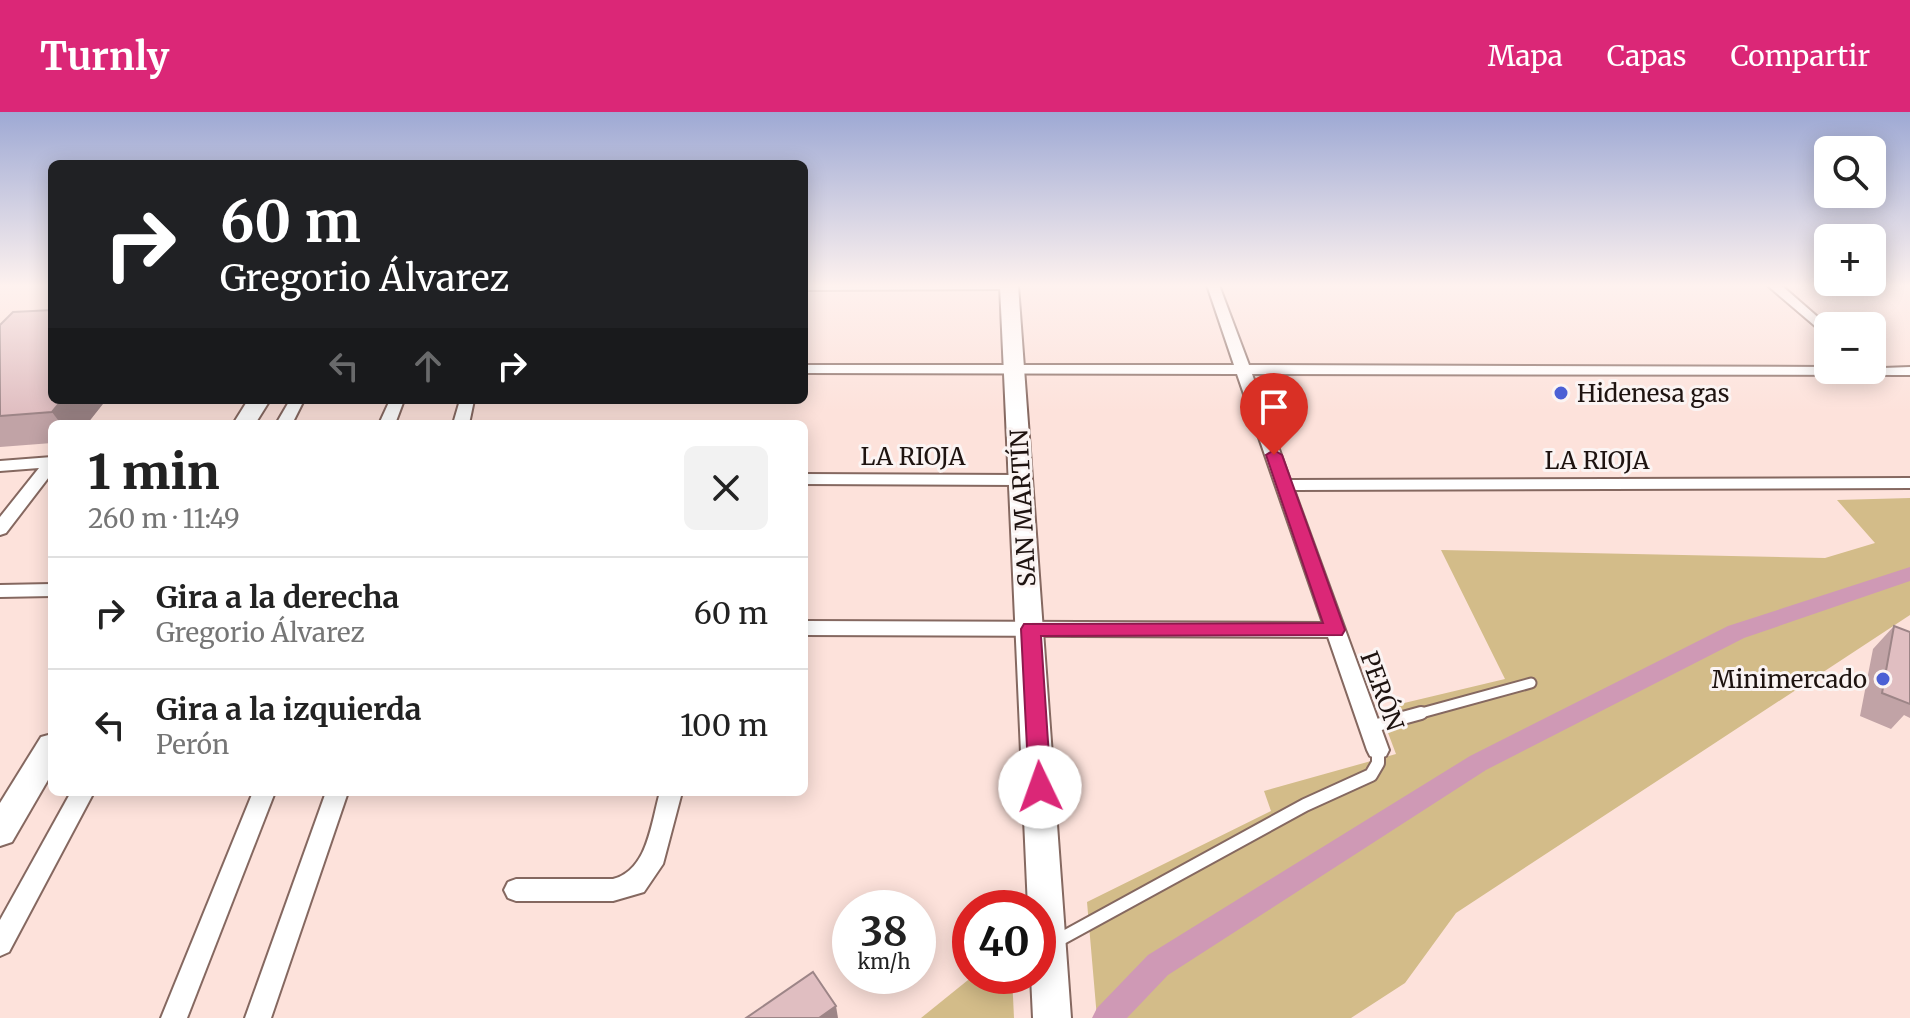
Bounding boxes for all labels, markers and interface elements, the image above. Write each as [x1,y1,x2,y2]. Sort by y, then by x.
text: Turnly [40,33,169,80]
text: Mapa [1488,38,1563,74]
text: Capas [1607,38,1686,74]
text: Compartir [1730,38,1870,74]
map controls [1814,136,1886,384]
button: search [1814,136,1886,208]
text: 60 m [220,187,361,257]
icon: right [88,192,192,296]
button: + [1814,224,1886,296]
text: Gregorio Álvarez [220,256,509,301]
button: − [1814,312,1886,384]
icon: left [322,344,366,388]
icon: ahead [406,344,450,388]
icon: right [490,344,534,388]
pin [1240,373,1308,455]
place label: Hidenesa gas [1577,378,1730,409]
marker: Hidenesa gas [1552,384,1570,402]
icon: arrive [1252,385,1296,429]
street label: SAN MARTÍN [1002,428,1043,587]
street label: LA RIOJA [861,441,966,472]
text: 1 min [88,442,220,502]
street label: LA RIOJA [1545,445,1650,476]
button: close [684,446,768,530]
text: 260 m · 11:49 [88,502,240,535]
text: Gira a la derecha [156,578,399,616]
icon: right [88,591,132,635]
text: 60 m [694,594,768,632]
text: Gregorio Álvarez [156,616,365,649]
street label: PERÓN [1353,647,1411,735]
place label: Minimercado [1712,664,1867,695]
marker: Minimercado [1874,670,1892,688]
text: Gira a la izquierda [156,690,422,728]
icon: left [88,703,132,747]
text: 100 m [680,706,768,744]
text: Perón [156,728,229,761]
position arrow [998,745,1082,829]
speed limit sign: 40 [952,890,1056,994]
text: 38 [860,907,908,957]
text: km/h [858,949,910,974]

